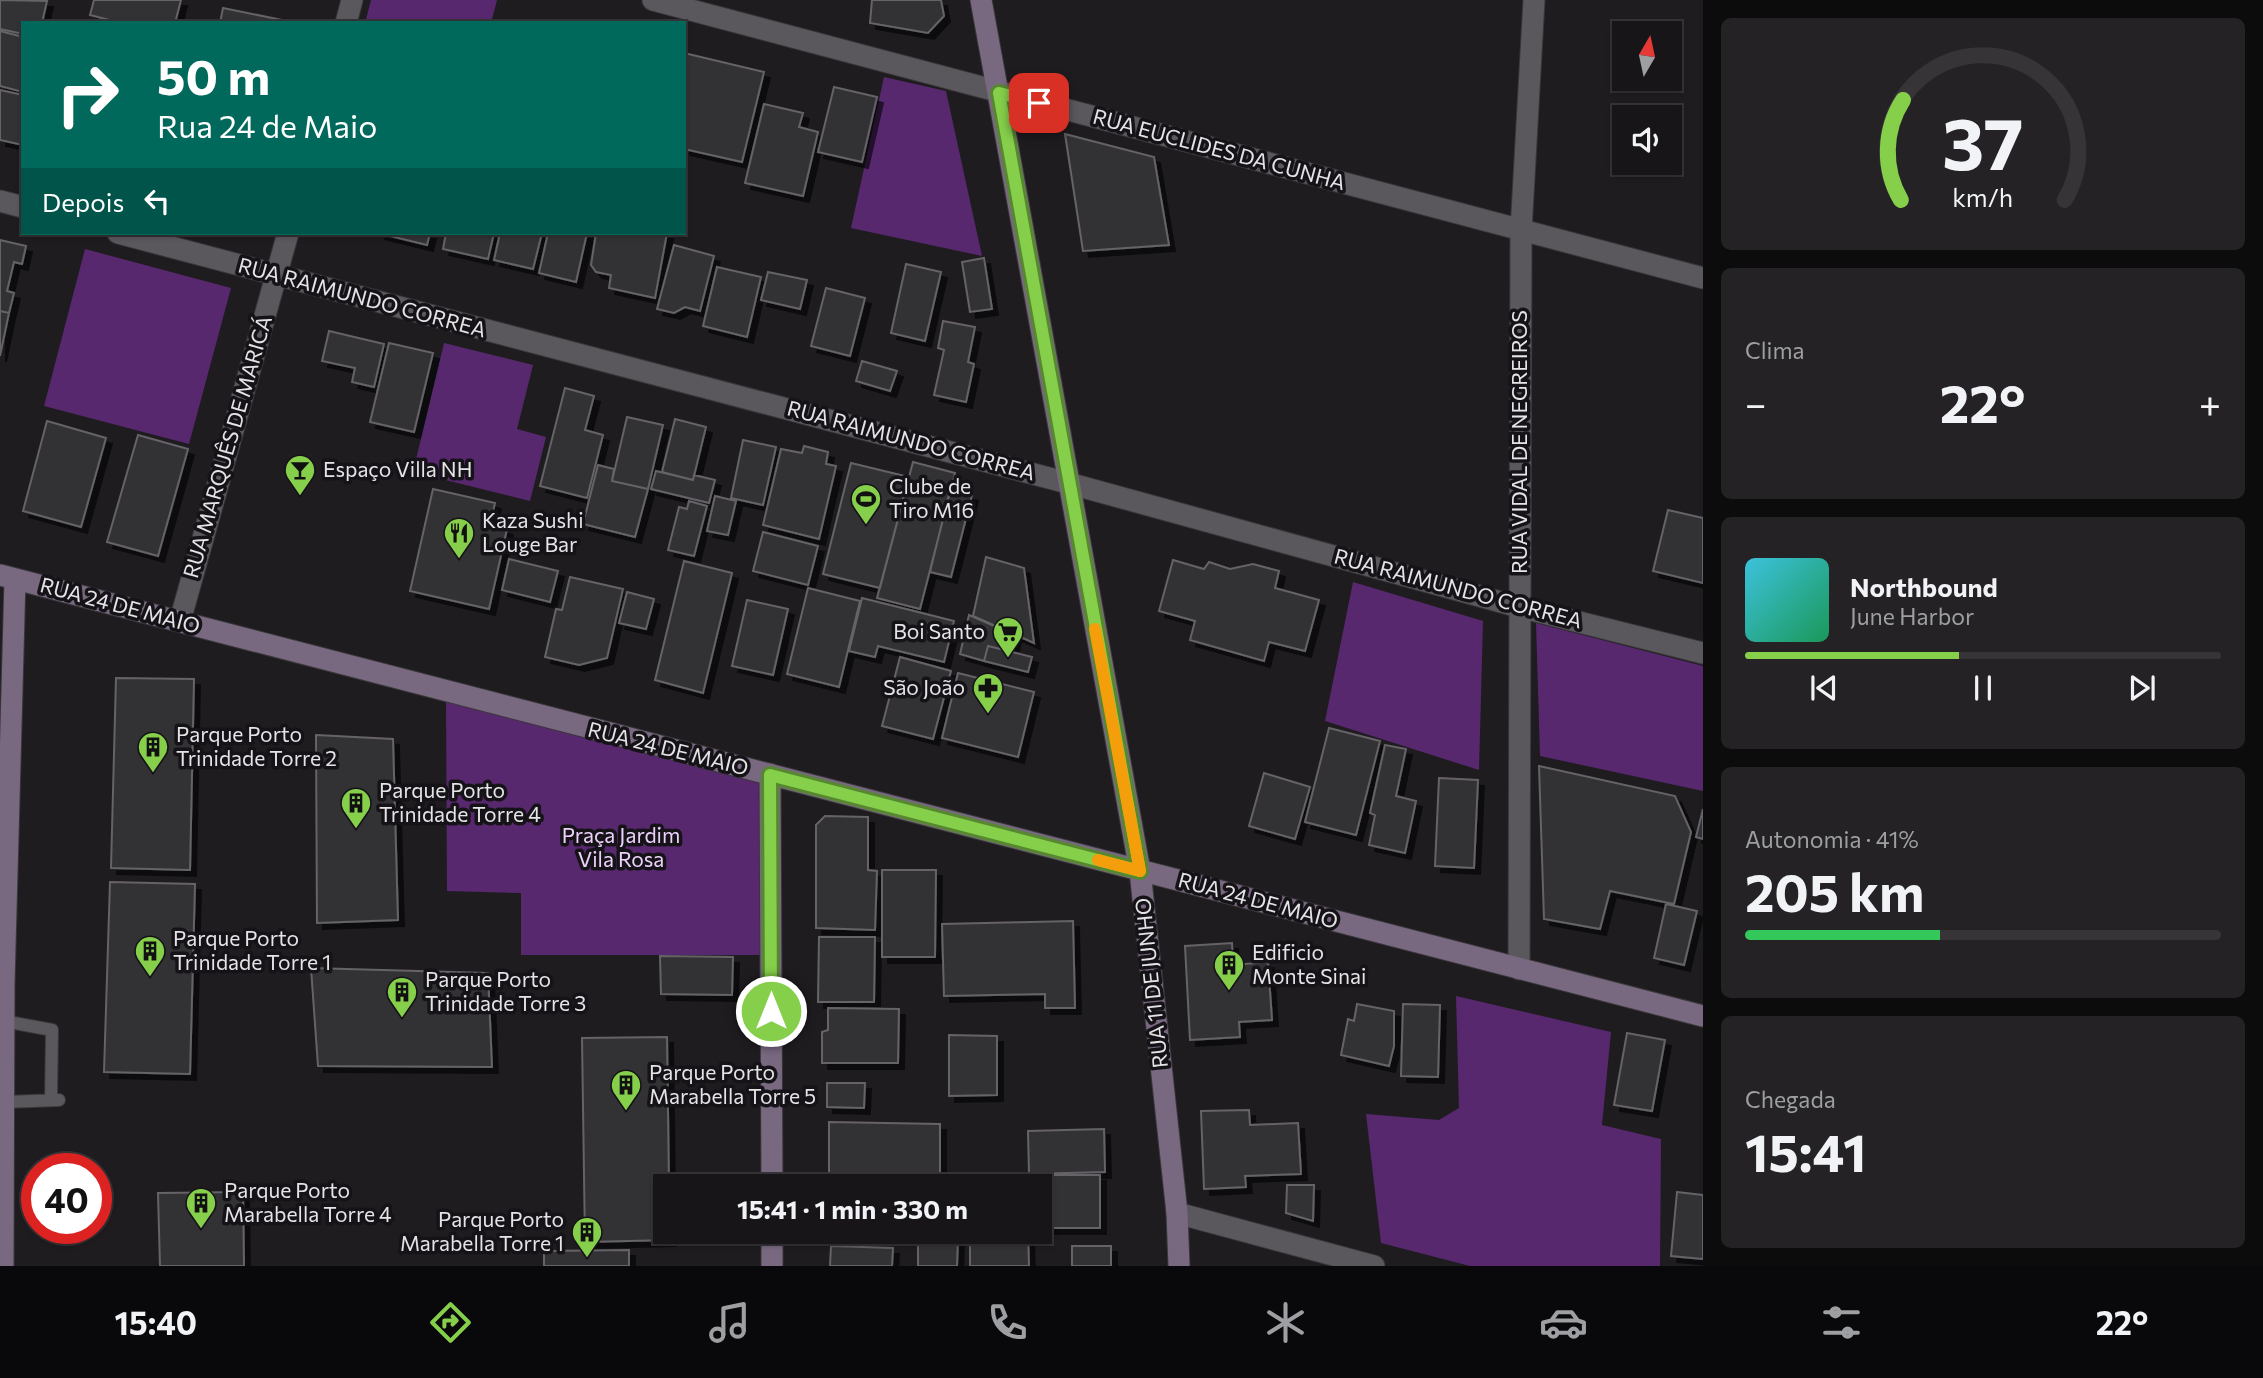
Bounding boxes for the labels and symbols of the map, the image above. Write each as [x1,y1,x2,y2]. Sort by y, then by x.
north arrow [1612,21,1682,91]
pin [1009,73,1069,133]
street label: RUA EUCLIDES DA CUNHA [1090,103,1348,194]
street label: RUA RAIMUNDO CORREA [236,251,489,342]
street label: RUA VIDAL DE NEGREIROS [1506,310,1531,574]
street label: RUA MARQUÊS DE MARICÁ [177,312,276,581]
street label: RUA RAIMUNDO CORREA [785,394,1038,485]
bar icon: Espaço Villa NH [283,453,317,497]
place label: Espaço Villa NH [323,456,472,481]
place label: Clube de Tiro M16 [889,473,974,522]
sports icon: Clube de Tiro M16 [849,482,883,526]
place label: Kaza Sushi Louge Bar [482,507,584,556]
restaurant icon: Kaza Sushi Louge Bar [442,516,476,560]
street label: RUA RAIMUNDO CORREA [1332,542,1585,633]
street label: RUA 24 DE MAIO [38,571,203,638]
supermarket icon: Boi Santo [991,615,1025,659]
place label: Boi Santo [893,618,985,643]
pharmacy icon: São João [971,671,1005,715]
place label: São João [883,674,965,699]
street label: RUA 24 DE MAIO [586,716,751,780]
place label: Parque Porto Trinidade Torre 2 [176,721,337,770]
building icon: Parque Porto Trinidade Torre 2 [136,730,170,774]
place label: Parque Porto Trinidade Torre 4 [379,777,541,826]
building icon: Parque Porto Trinidade Torre 4 [339,786,373,830]
park label: Praça Jardim Vila Rosa [562,822,680,871]
street label: RUA 24 DE MAIO [1176,866,1341,933]
street label: RUA 11 DE JUNHO [1129,897,1172,1069]
place label: Parque Porto Trinidade Torre 1 [173,925,331,974]
building icon: Parque Porto Trinidade Torre 1 [133,934,167,978]
place label: Edificio Monte Sinai [1252,939,1366,988]
building icon: Edificio Monte Sinai [1212,948,1246,992]
place label: Parque Porto Trinidade Torre 3 [425,966,586,1015]
position arrow [734,974,808,1048]
building icon: Parque Porto Trinidade Torre 3 [385,975,419,1019]
place label: Parque Porto Marabella Torre 5 [649,1059,816,1108]
building icon: Parque Porto Marabella Torre 5 [609,1068,643,1112]
speed limit sign: 40 [21,1153,112,1244]
place label: Parque Porto Marabella Torre 4 [224,1177,392,1226]
building icon: Parque Porto Marabella Torre 4 [184,1186,218,1230]
place label: Parque Porto Marabella Torre 1 [400,1206,564,1255]
building icon: Parque Porto Marabella Torre 1 [570,1215,604,1259]

